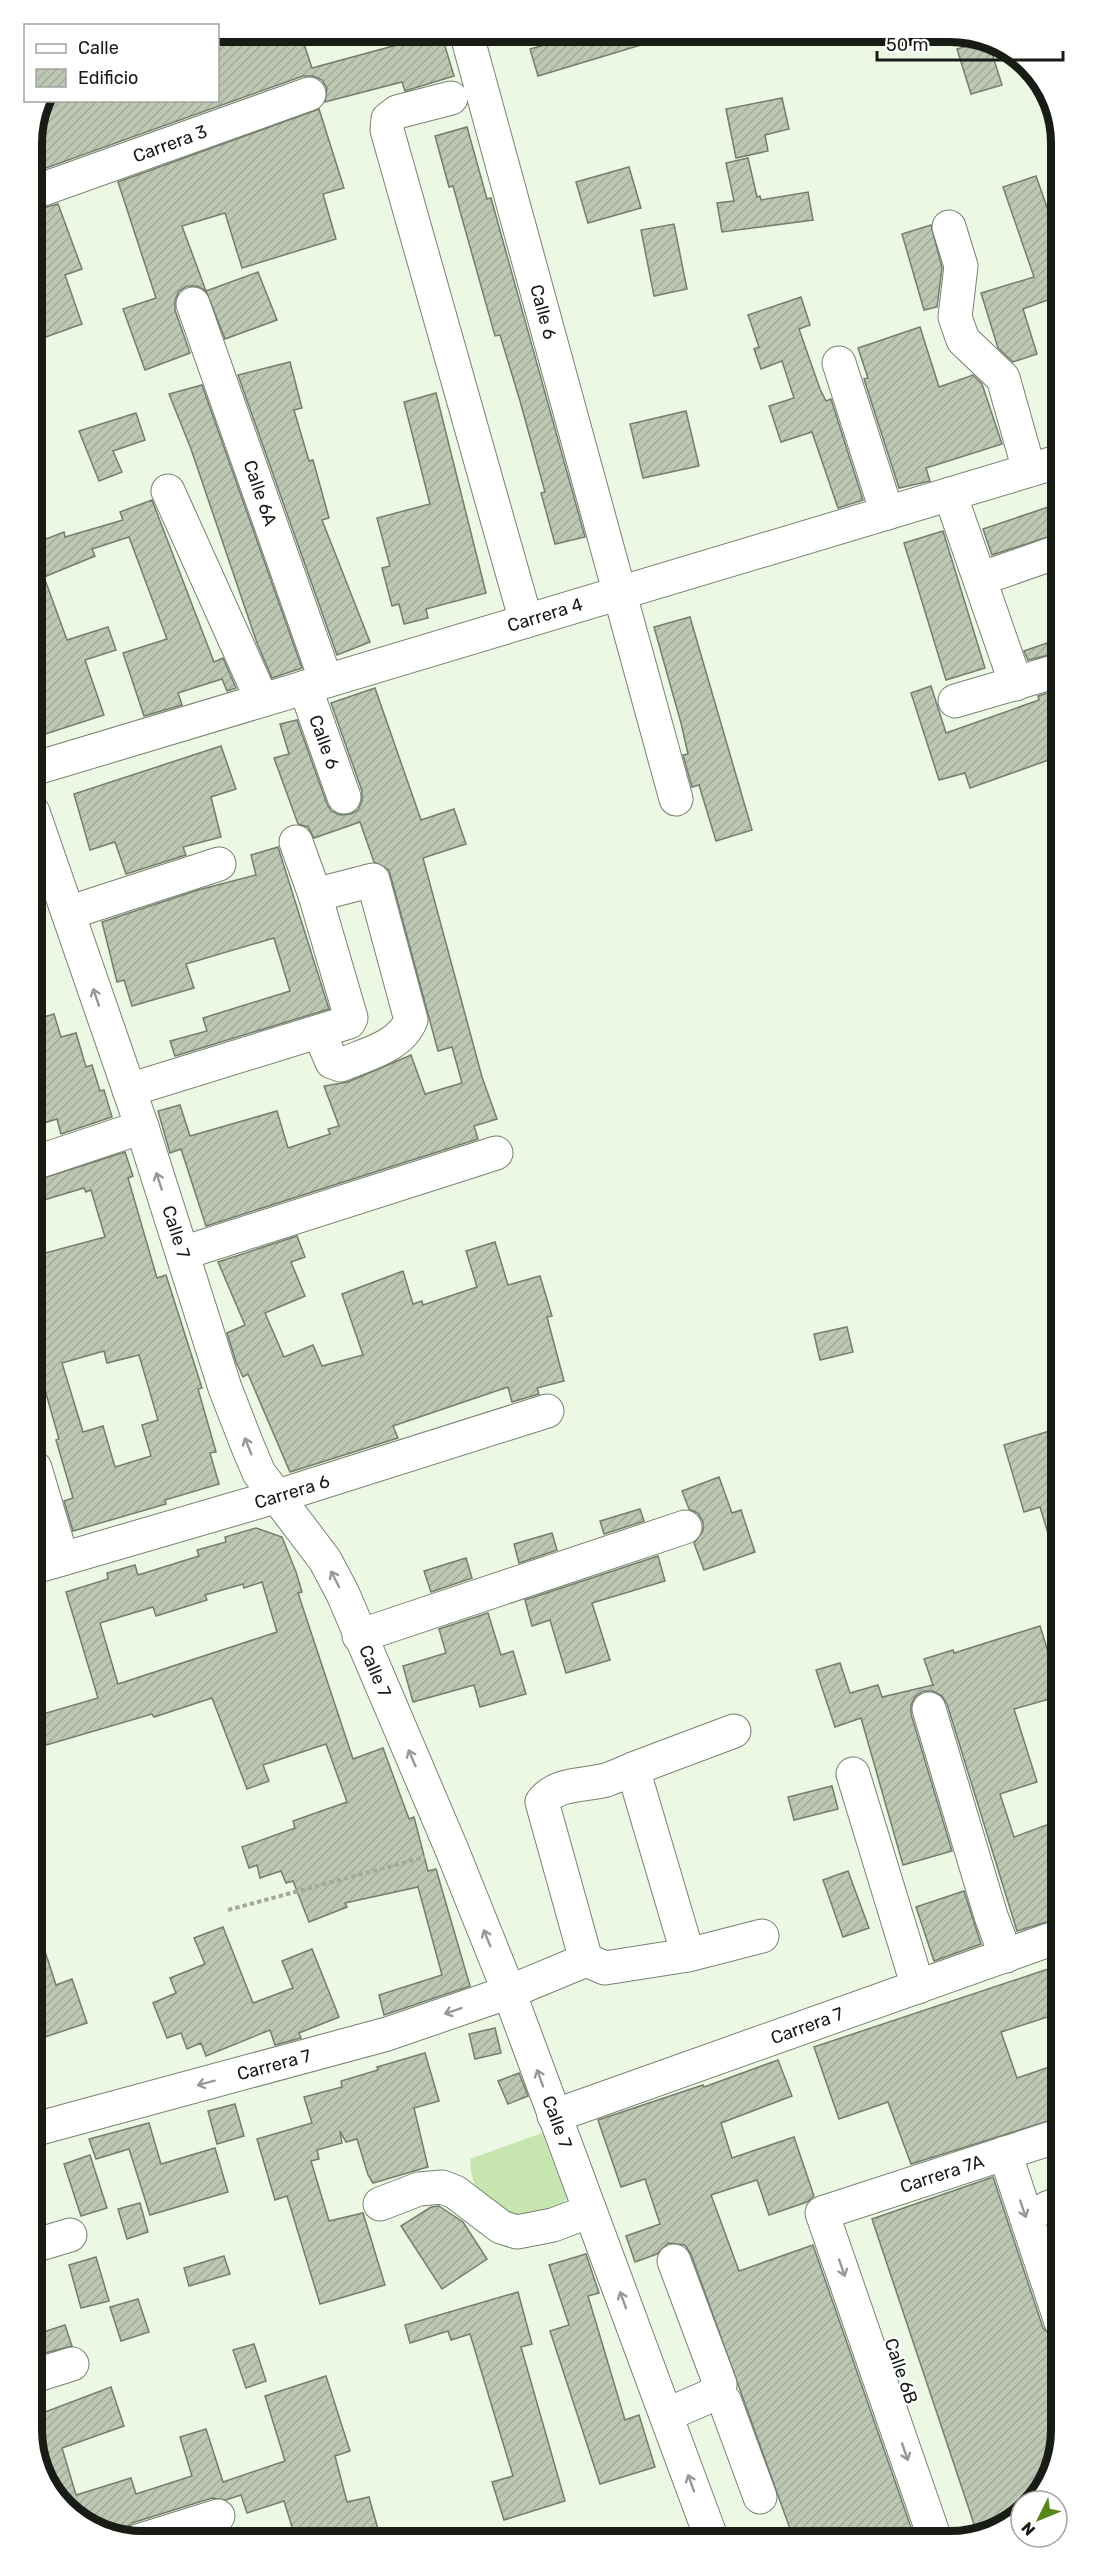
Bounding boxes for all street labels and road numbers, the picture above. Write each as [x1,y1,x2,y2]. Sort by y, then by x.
street label: Carrera 3 [130,120,210,168]
street label: Calle 6 [525,282,561,342]
street label: Calle 6A [239,457,281,529]
street label: Carrera 4 [505,593,585,637]
street label: Calle 6 [304,712,344,772]
street label: Calle 7 [157,1203,195,1261]
street label: Carrera 6 [252,1470,332,1514]
street label: Calle 7 [354,1642,396,1700]
street label: Carrera 7 [768,2003,846,2049]
street label: Carrera 7 [235,2045,313,2085]
street label: Calle 7 [537,2093,577,2151]
street label: Carrera 7A [897,2150,987,2198]
street label: Calle 6B [880,2335,922,2407]

